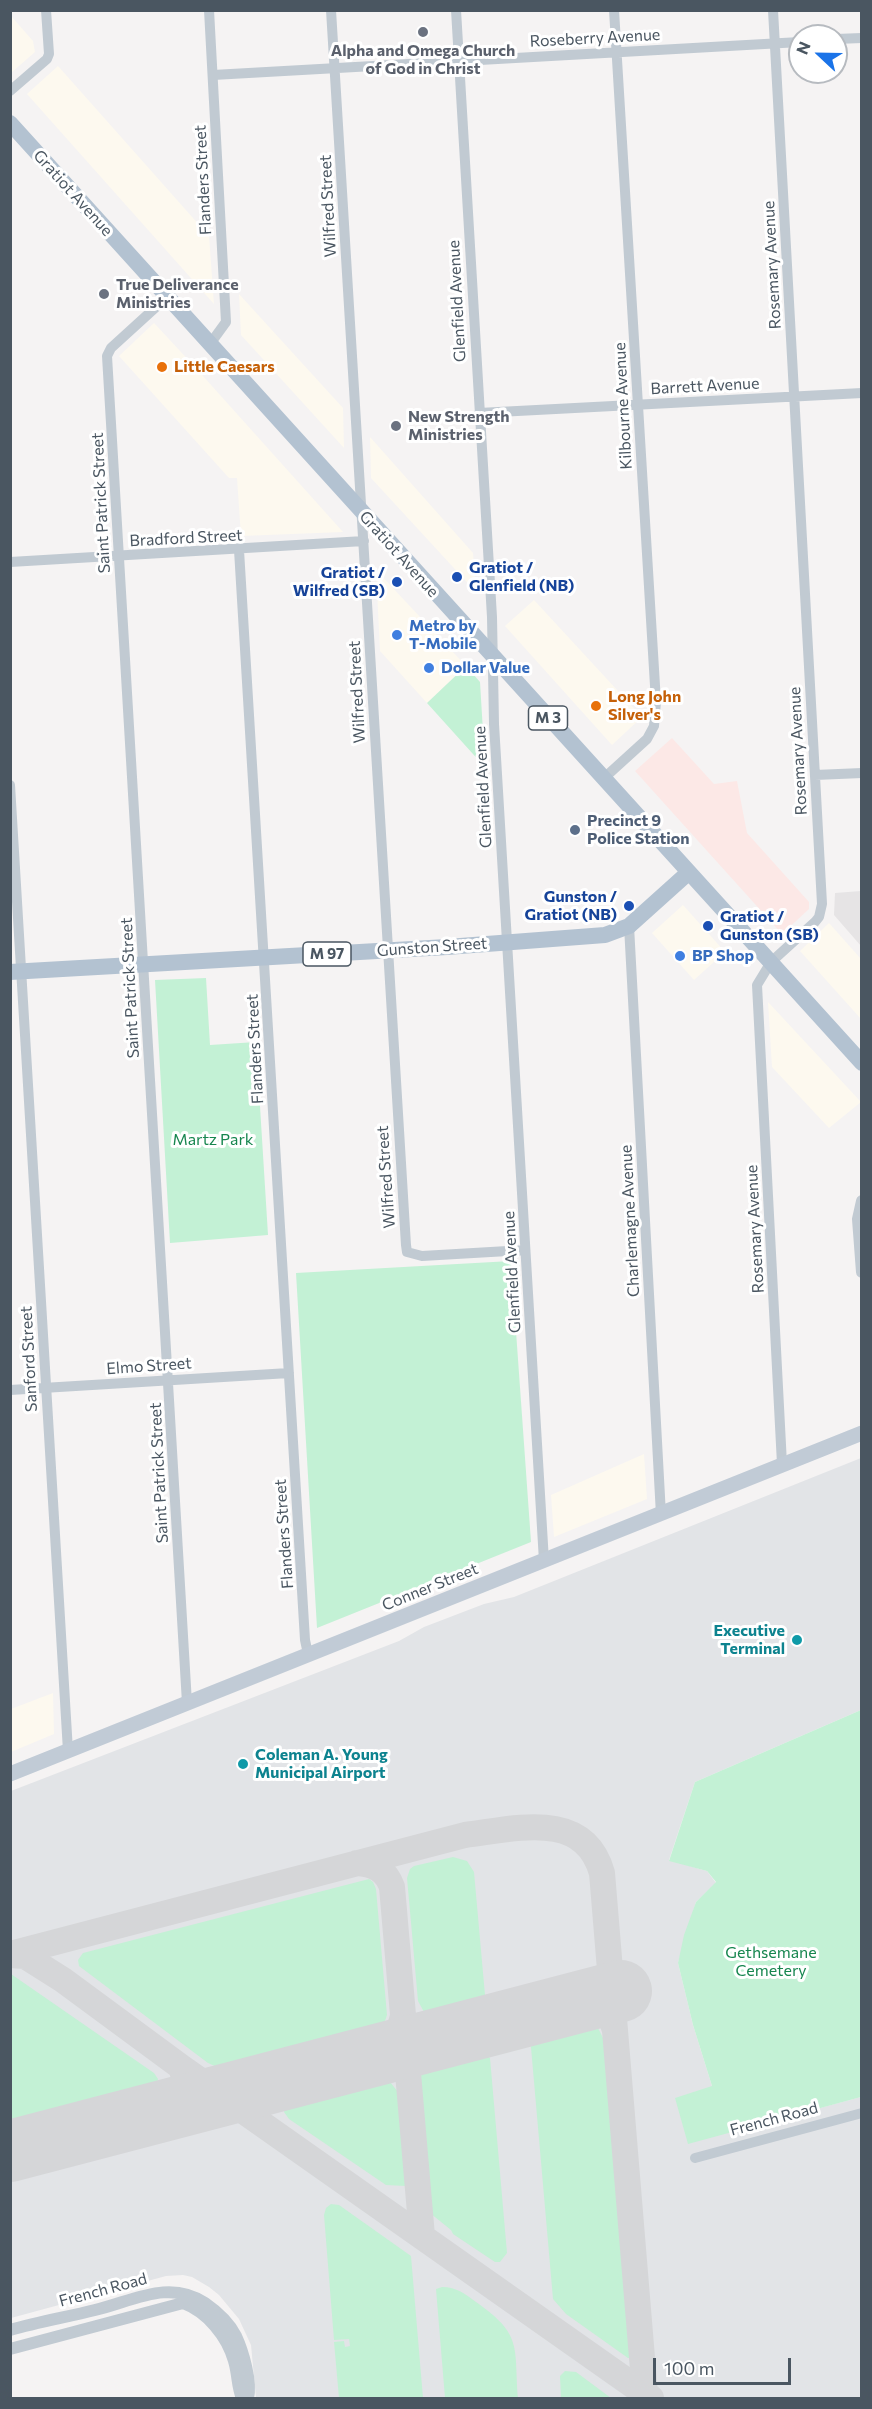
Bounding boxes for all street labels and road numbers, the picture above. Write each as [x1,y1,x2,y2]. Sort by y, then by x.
street label: Roseberry Avenue [529,25,661,51]
street label: Flanders Street [191,125,215,235]
street label: Gratiot Avenue [29,146,117,240]
street label: Wilfred Street [316,154,340,258]
street label: Rosemary Avenue [759,200,785,330]
street label: Glenfield Avenue [444,240,470,362]
street label: Kilbourne Avenue [610,342,636,470]
street label: Barrett Avenue [650,374,760,398]
street label: Saint Patrick Street [88,432,114,574]
street label: Gratiot Avenue [355,507,443,601]
street label: Bradford Street [129,525,243,551]
street label: Wilfred Street [345,640,369,744]
street label: Rosemary Avenue [785,686,811,816]
road number: M 3 [528,706,568,730]
street label: Glenfield Avenue [470,726,496,848]
street label: Saint Patrick Street [117,917,143,1059]
street label: Gunston Street [376,934,488,960]
road number: M 97 [303,942,351,966]
street label: Flanders Street [243,994,267,1104]
street label: Wilfred Street [373,1125,399,1229]
street label: Charlemagne Avenue [616,1144,644,1298]
street label: Rosemary Avenue [742,1164,768,1294]
street label: Glenfield Avenue [499,1211,525,1333]
street label: Sanford Street [17,1306,41,1412]
street label: Elmo Street [106,1353,192,1379]
street label: Saint Patrick Street [146,1402,172,1544]
street label: Flanders Street [271,1478,297,1590]
street label: Conner Street [379,1559,481,1615]
street label: French Road [728,2098,820,2140]
street label: French Road [57,2269,149,2311]

